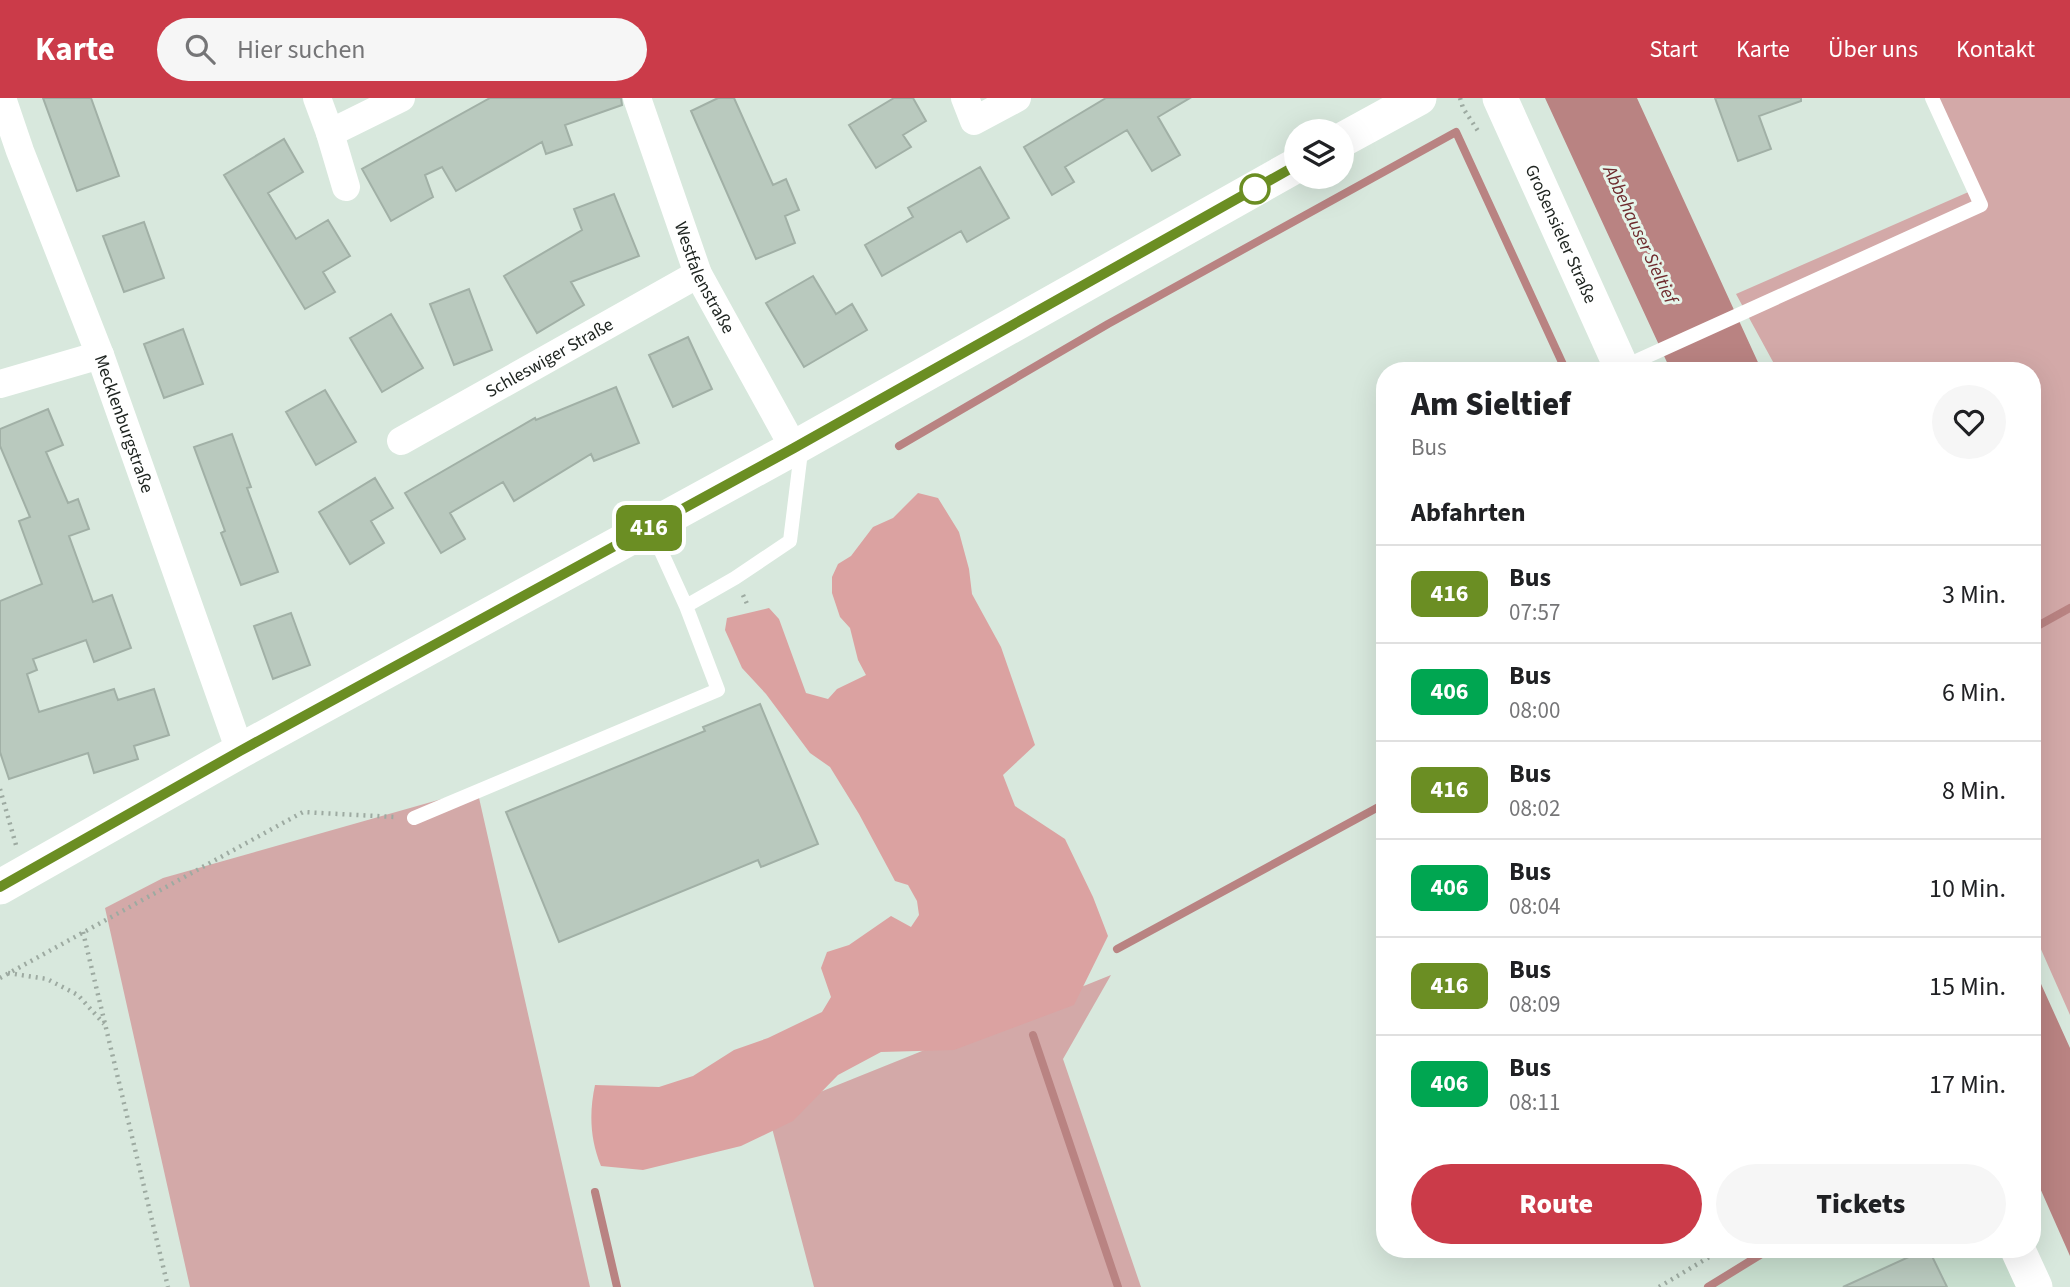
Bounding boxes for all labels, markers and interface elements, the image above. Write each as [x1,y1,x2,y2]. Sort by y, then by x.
search box [157,18,647,81]
text: Karte [35,26,115,73]
icon: search [181,30,219,68]
text: Hier suchen [237,31,366,68]
text: Start [1650,32,1698,67]
text: Karte [1736,32,1790,67]
text: Über uns [1828,32,1918,67]
text: Kontakt [1956,32,2035,67]
map controls [1284,119,1354,189]
button: layers [1284,119,1354,189]
water label: Abbehauser Sieltief [1595,160,1685,310]
street label: Großensieler Straße [1519,161,1603,308]
unlabelled marker [1240,174,1270,204]
street label: Westfalenstraße [668,218,741,338]
street label: Schleswiger Straße [481,312,618,404]
street label: Mecklenburgstraße [88,351,160,496]
text: Am Sieltief [1411,381,1571,428]
button: heart [1932,385,2006,459]
text: Bus [1411,431,1447,464]
text: Abfahrten [1411,494,1526,531]
line badge: 416 [609,505,689,551]
text: 416 [630,510,668,545]
text: Bus [1509,559,1551,596]
text: 416 [1430,576,1469,611]
text: 3 Min. [1942,576,2006,613]
text: 07:57 [1509,596,1560,629]
text: Bus [1509,657,1551,694]
text: 406 [1430,674,1469,709]
text: 6 Min. [1942,674,2006,711]
text: 08:00 [1509,694,1560,727]
text: Bus [1509,755,1551,792]
text: 416 [1430,772,1469,807]
text: 8 Min. [1942,772,2006,809]
text: 08:02 [1509,792,1560,825]
text: Bus [1509,853,1551,890]
text: 406 [1430,870,1469,905]
text: 10 Min. [1929,870,2006,907]
text: 08:04 [1509,890,1560,923]
text: Bus [1509,951,1551,988]
text: 416 [1430,968,1469,1003]
text: 15 Min. [1929,968,2006,1005]
text: 08:09 [1509,988,1560,1021]
text: Bus [1509,1049,1551,1086]
text: 406 [1430,1066,1469,1101]
text: 17 Min. [1929,1066,2006,1103]
text: 08:11 [1509,1086,1560,1119]
button: Route [1411,1164,1702,1244]
button: Tickets [1716,1164,2006,1244]

